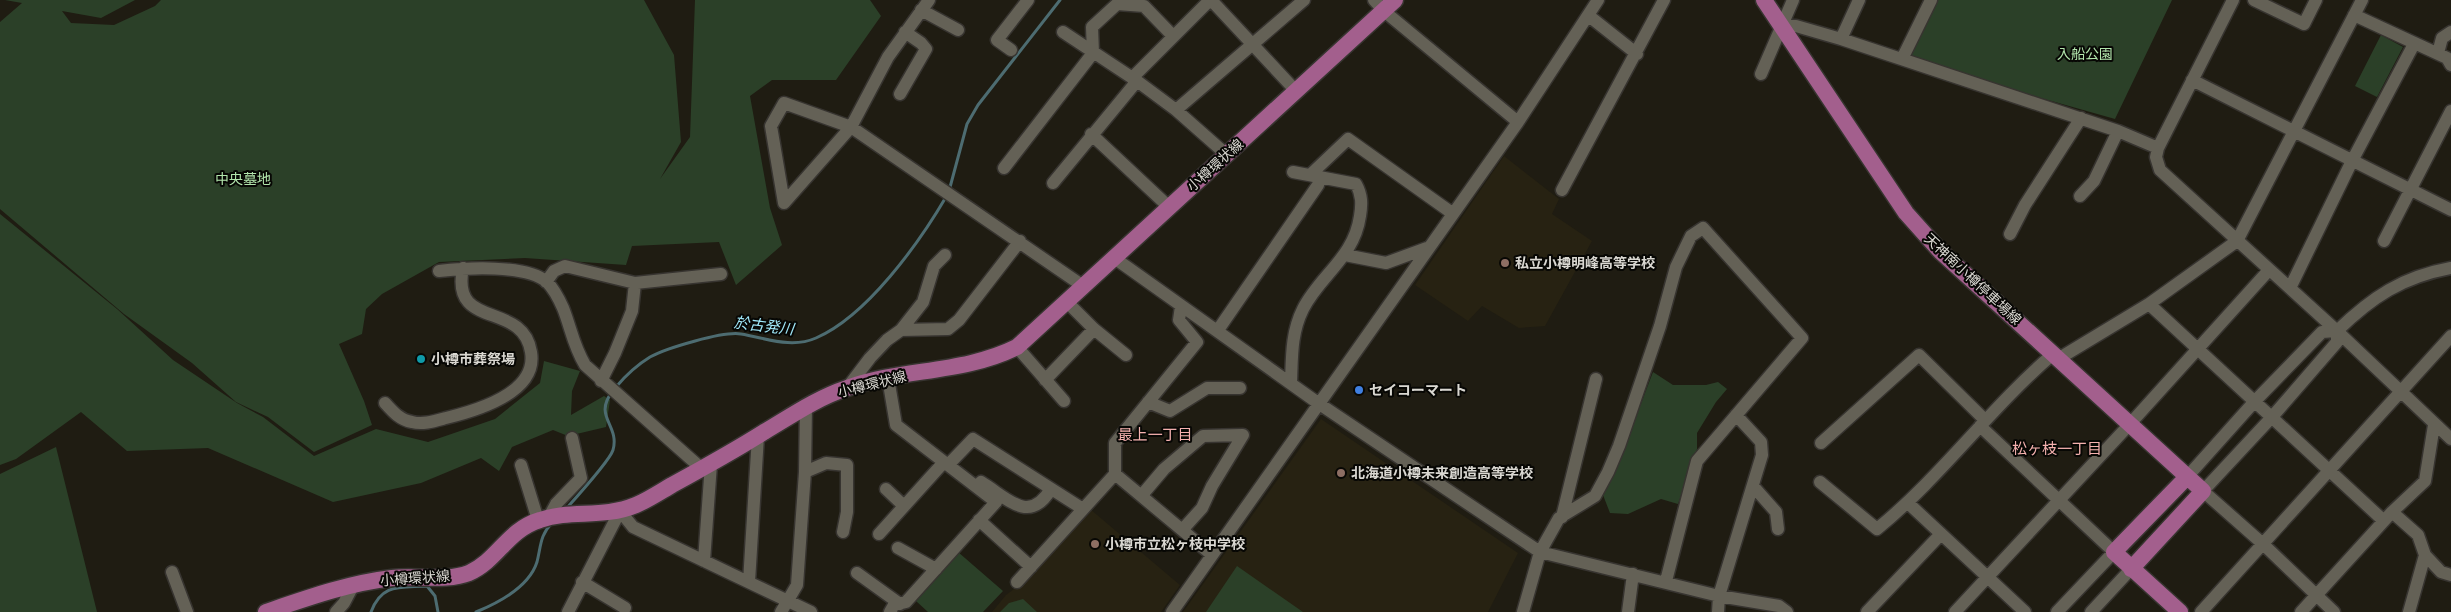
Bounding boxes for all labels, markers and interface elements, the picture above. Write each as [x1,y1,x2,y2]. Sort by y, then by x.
park label: 入船公園 [2057,45,2113,62]
street label: 小樽環状線 [1183,135,1246,194]
park label: 中央墓地 [215,170,271,187]
street label: 天神南小樽停車場線 [1921,229,2025,328]
place label: 私立小樽明峰高等学校 [1515,254,1655,271]
marker: 私立小樽明峰高等学校 [1499,257,1511,269]
water label: 於古発川 [733,312,797,338]
place label: 小樽市葬祭場 [431,350,515,367]
marker: 小樽市葬祭場 [415,353,427,365]
street label: 小樽環状線 [836,367,908,400]
place label: セイコーマート [1369,381,1467,398]
marker: セイコーマート [1353,384,1365,396]
district label: 最上一丁目 [1117,425,1193,443]
district label: 松ヶ枝一丁目 [2012,439,2102,457]
place label: 北海道小樽未来創造高等学校 [1351,464,1533,481]
marker: 北海道小樽未来創造高等学校 [1335,467,1347,479]
place label: 小樽市立松ヶ枝中学校 [1105,535,1245,552]
marker: 小樽市立松ヶ枝中学校 [1089,538,1101,550]
street label: 小樽環状線 [379,567,450,588]

